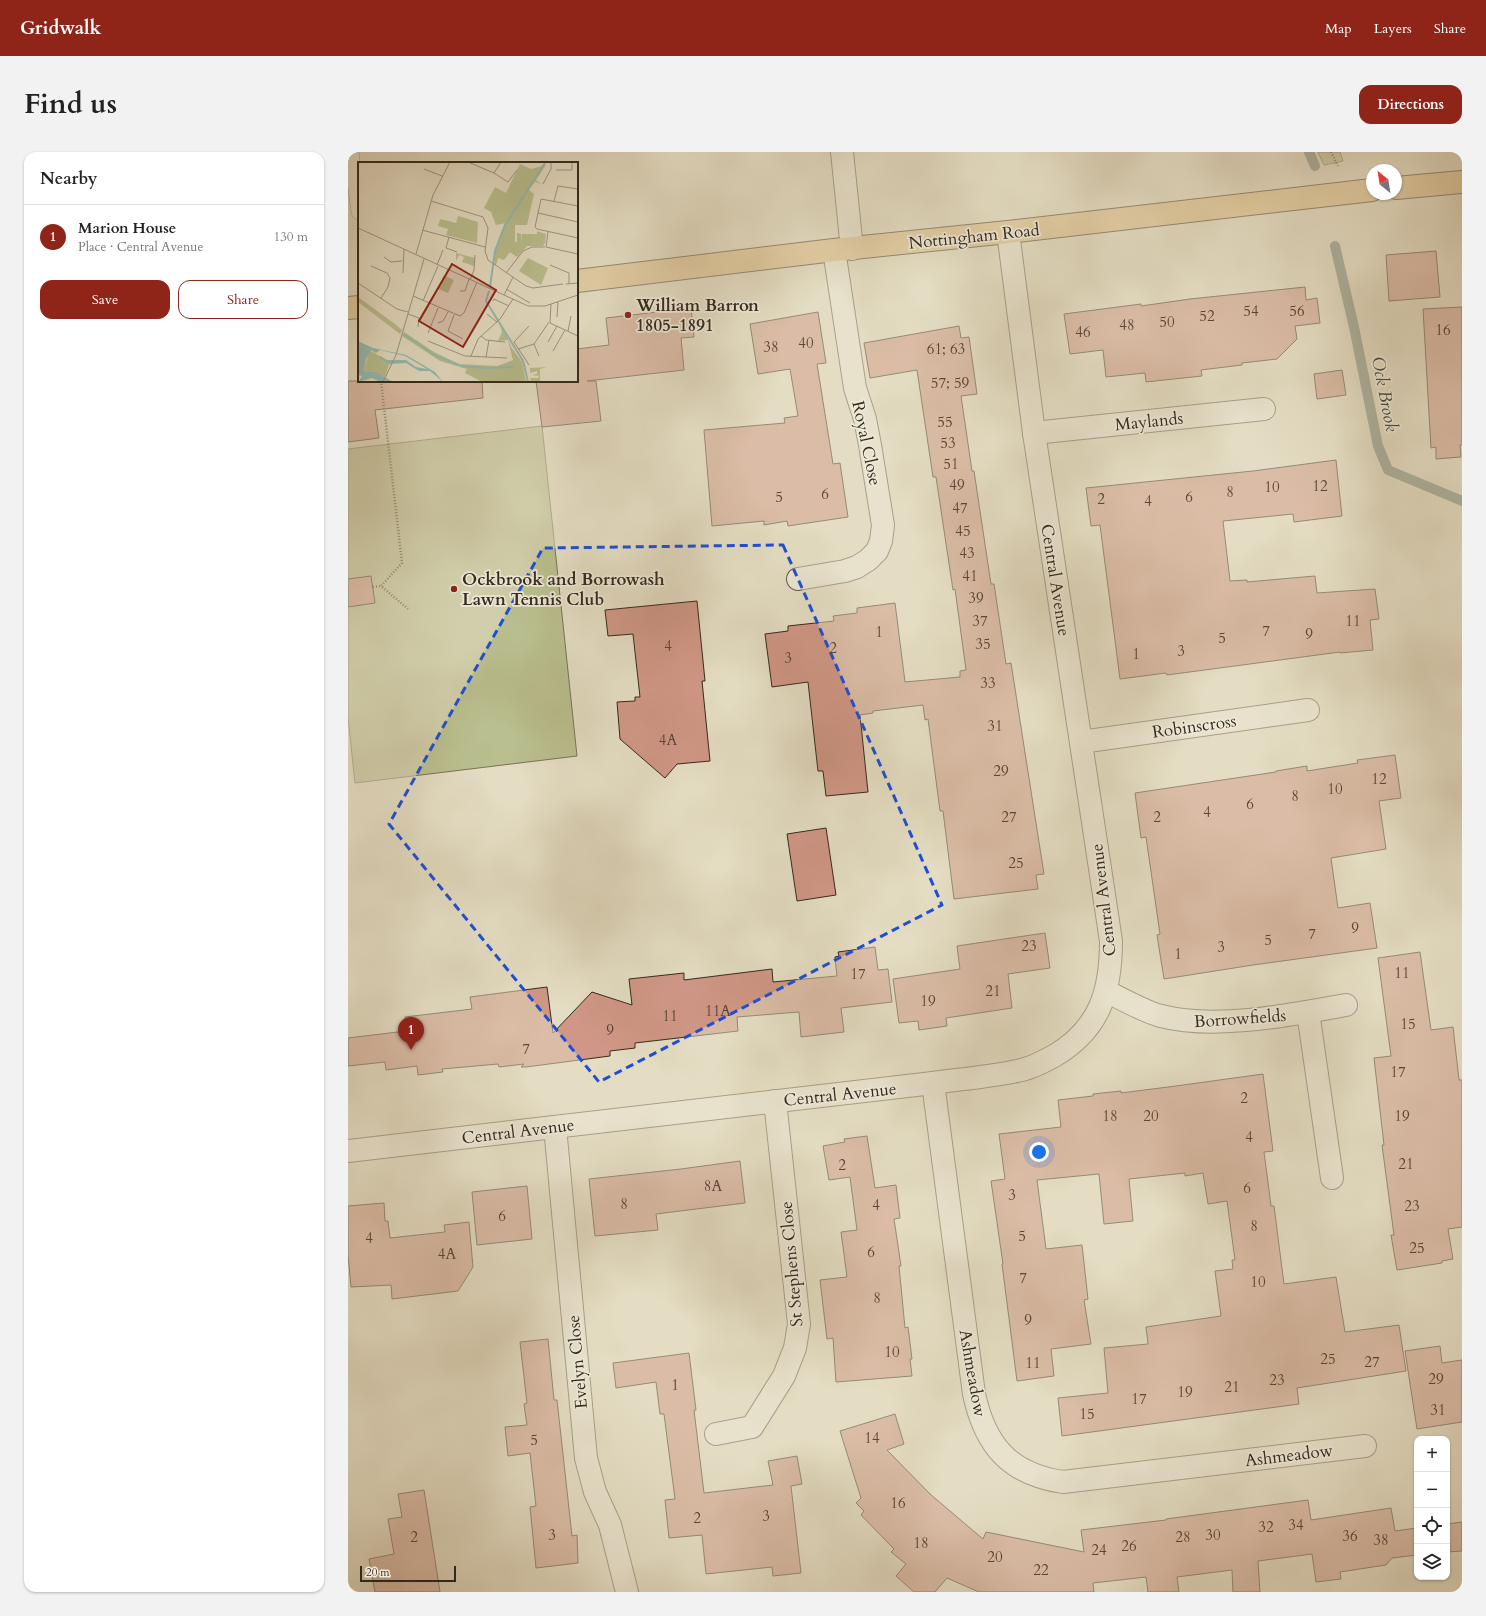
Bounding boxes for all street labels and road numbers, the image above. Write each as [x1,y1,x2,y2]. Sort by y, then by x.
street label: Nottingham Road [908,218,1041,255]
street label: Royal Close [846,399,887,488]
street label: Maylands [1114,406,1185,437]
street label: Central Avenue [1035,522,1076,638]
street label: Robinscross [1151,709,1238,744]
street label: Central Avenue [1085,842,1122,958]
street label: Borrowfields [1193,1004,1287,1033]
street label: Central Avenue [782,1077,898,1112]
street label: Central Avenue [460,1113,576,1150]
street label: St Stephens Close [775,1200,808,1328]
street label: Evelyn Close [562,1314,593,1410]
street label: Ashmeadow [954,1328,992,1419]
street label: Ashmeadow [1244,1439,1335,1472]

